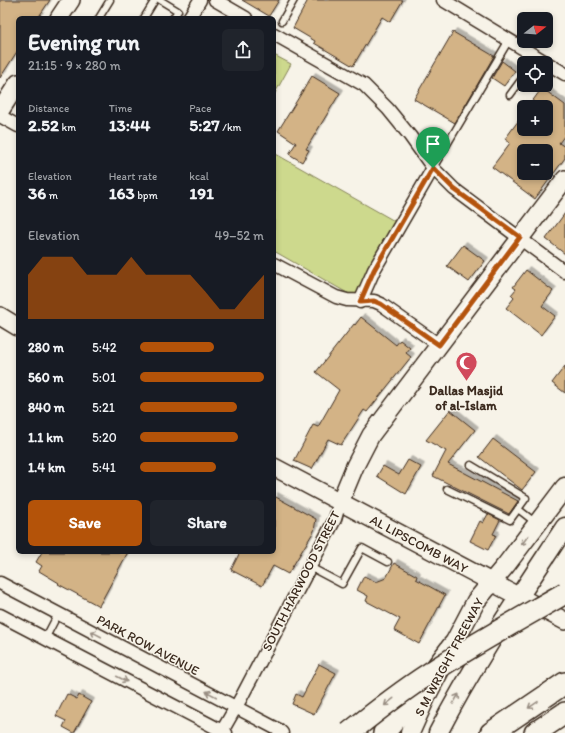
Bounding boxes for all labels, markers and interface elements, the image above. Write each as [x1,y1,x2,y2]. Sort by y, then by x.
north arrow [517,12,553,48]
map controls [517,12,553,180]
text: Evening run [28,29,140,56]
button: share [222,29,264,71]
button: locate [517,56,553,92]
text: 21:15 · 9 × 280 m [28,58,121,73]
button: + [517,100,553,136]
text: Distance [28,102,69,115]
text: Time [109,102,132,115]
text: Pace [189,102,211,115]
text: 2.52 [28,115,59,135]
text: 13:44 [109,115,150,135]
text: 5:27 [189,115,220,135]
text: km [59,121,76,134]
text: /km [220,121,241,134]
pin [416,127,450,168]
icon: arrive [422,133,444,155]
button: − [517,144,553,180]
text: Elevation [28,170,72,183]
text: Heart rate [109,170,157,183]
text: kcal [189,170,209,183]
text: 36 [28,183,46,203]
text: 163 [109,183,135,203]
text: 191 [189,183,214,203]
text: m [46,189,58,202]
text: bpm [135,189,158,202]
text: Elevation [28,228,80,243]
text: 49–52 m [215,228,264,243]
text: 280 m [28,340,64,355]
text: 5:42 [92,340,117,355]
mosque icon: Dallas Masjid of al-Islam [453,349,479,382]
text: 560 m [28,370,64,385]
text: 5:01 [92,370,116,385]
place label: Dallas Masjid of al-Islam [429,383,504,413]
text: 840 m [28,400,65,415]
text: 5:21 [92,400,115,415]
text: 1.1 km [28,430,63,445]
text: 5:20 [92,430,117,445]
text: 1.4 km [28,460,65,475]
text: 5:41 [92,460,116,475]
button: Save [28,500,142,546]
button: Share [150,500,264,546]
street label: SOUTH HARWOOD STREET [259,508,343,654]
street label: AL LIPSCOMB WAY [367,512,471,576]
one-way arrow [520,534,529,545]
street label: S M WRIGHT FREEWAY [411,595,487,719]
street label: PARK ROW AVENUE [94,612,202,678]
one-way arrow [90,629,102,637]
one-way arrow [115,675,127,683]
one-way arrow [205,690,217,697]
one-way arrow [453,693,461,705]
one-way arrow [383,697,394,706]
one-way arrow [527,701,538,709]

